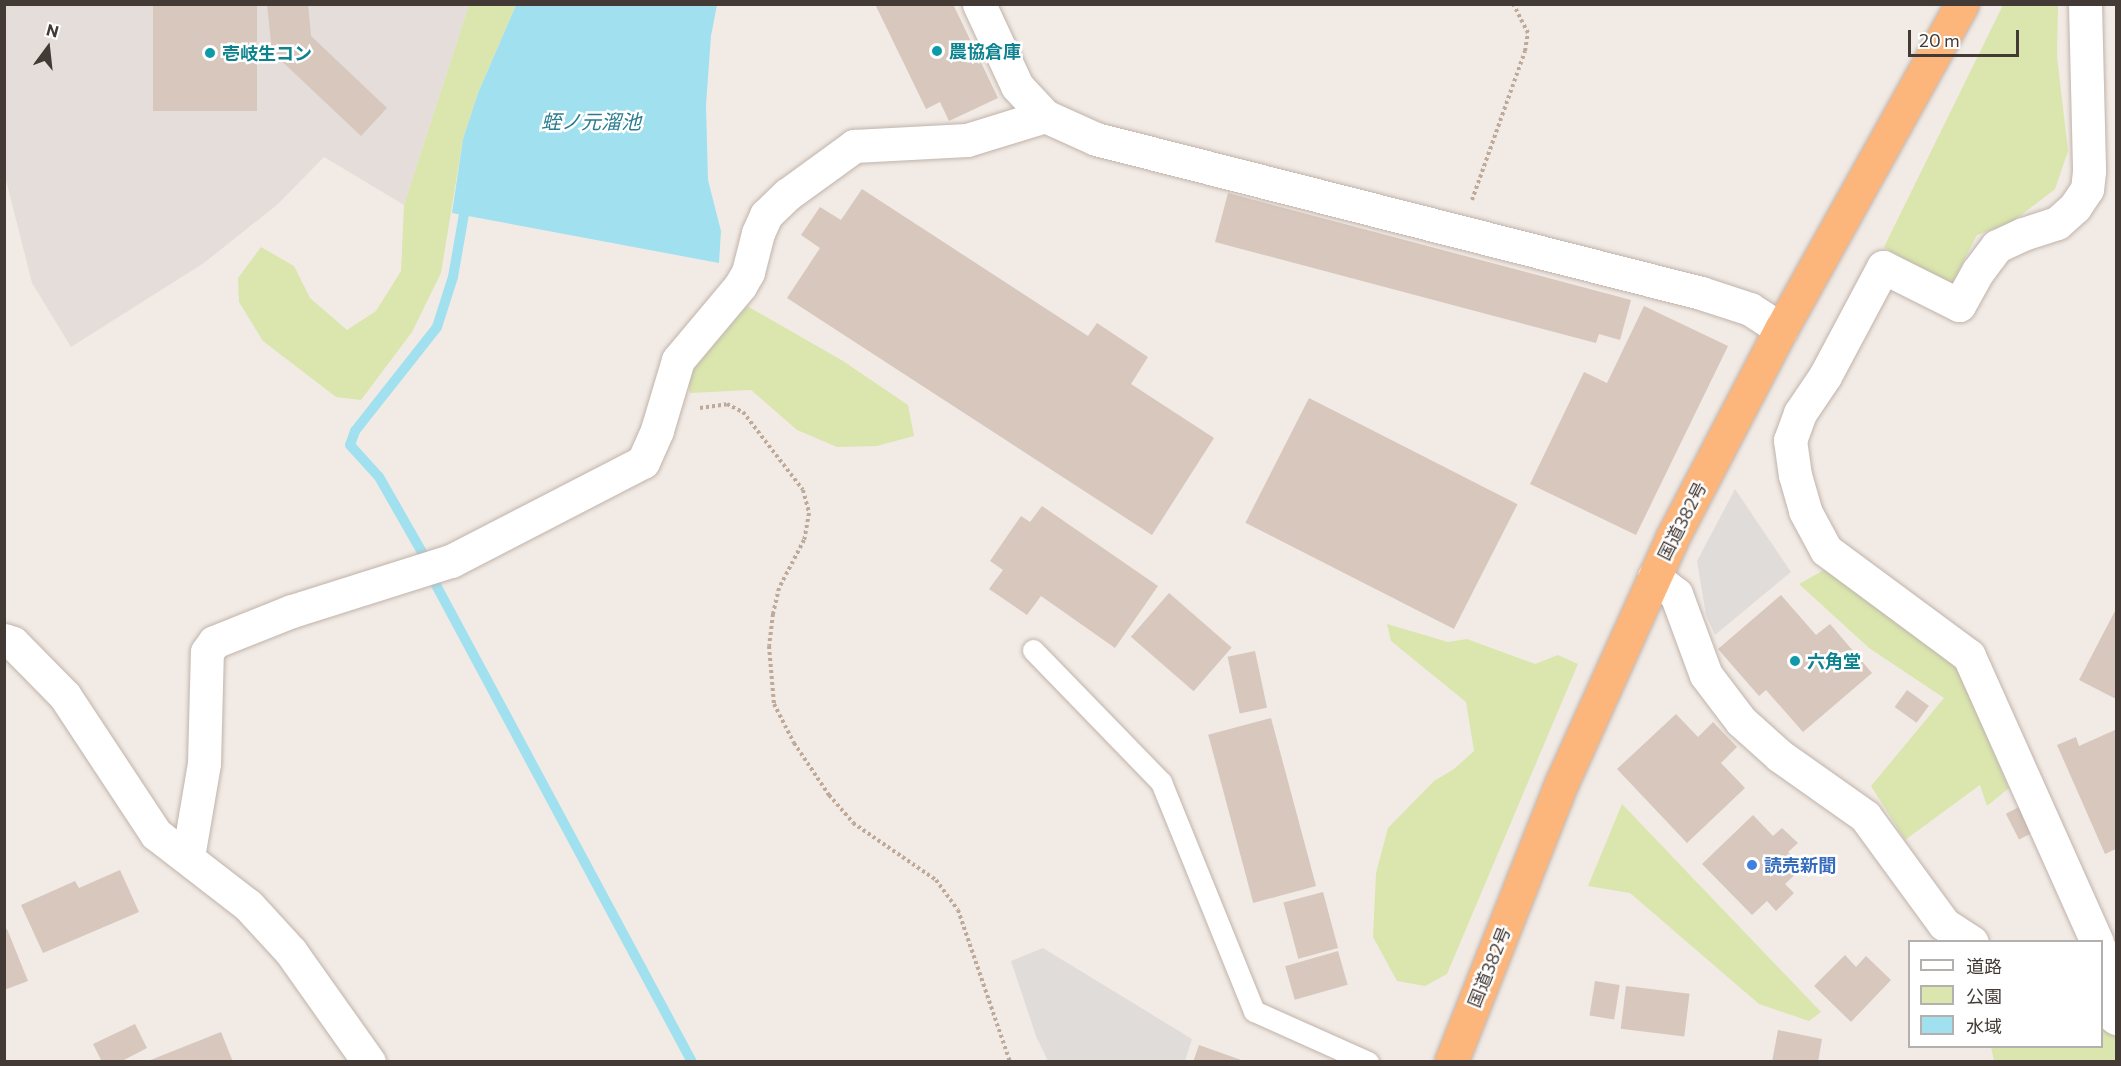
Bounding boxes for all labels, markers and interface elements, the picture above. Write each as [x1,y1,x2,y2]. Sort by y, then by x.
north arrow [18,18,78,78]
scale bar [1911,18,2022,56]
text: N [45,19,61,41]
text: 20 m [1919,29,1960,51]
place label: 農協倉庫 [949,40,1021,62]
place label: 壱岐生コン [222,42,312,64]
marker: 農協倉庫 [930,44,944,58]
marker: 壱岐生コン [203,46,217,60]
water label: 蛭ノ元溜池 [541,109,641,133]
street label: 国道382号 [1653,478,1711,564]
place label: 六角堂 [1807,650,1861,672]
marker: 六角堂 [1788,654,1802,668]
place label: 読売新聞 [1764,854,1836,876]
marker: 読売新聞 [1745,858,1759,872]
street label: 国道382号 [1463,923,1515,1011]
legend [1908,940,2103,1048]
text: 道路 [1966,955,2002,977]
text: 公園 [1966,985,2002,1007]
text: 水域 [1966,1015,2002,1037]

